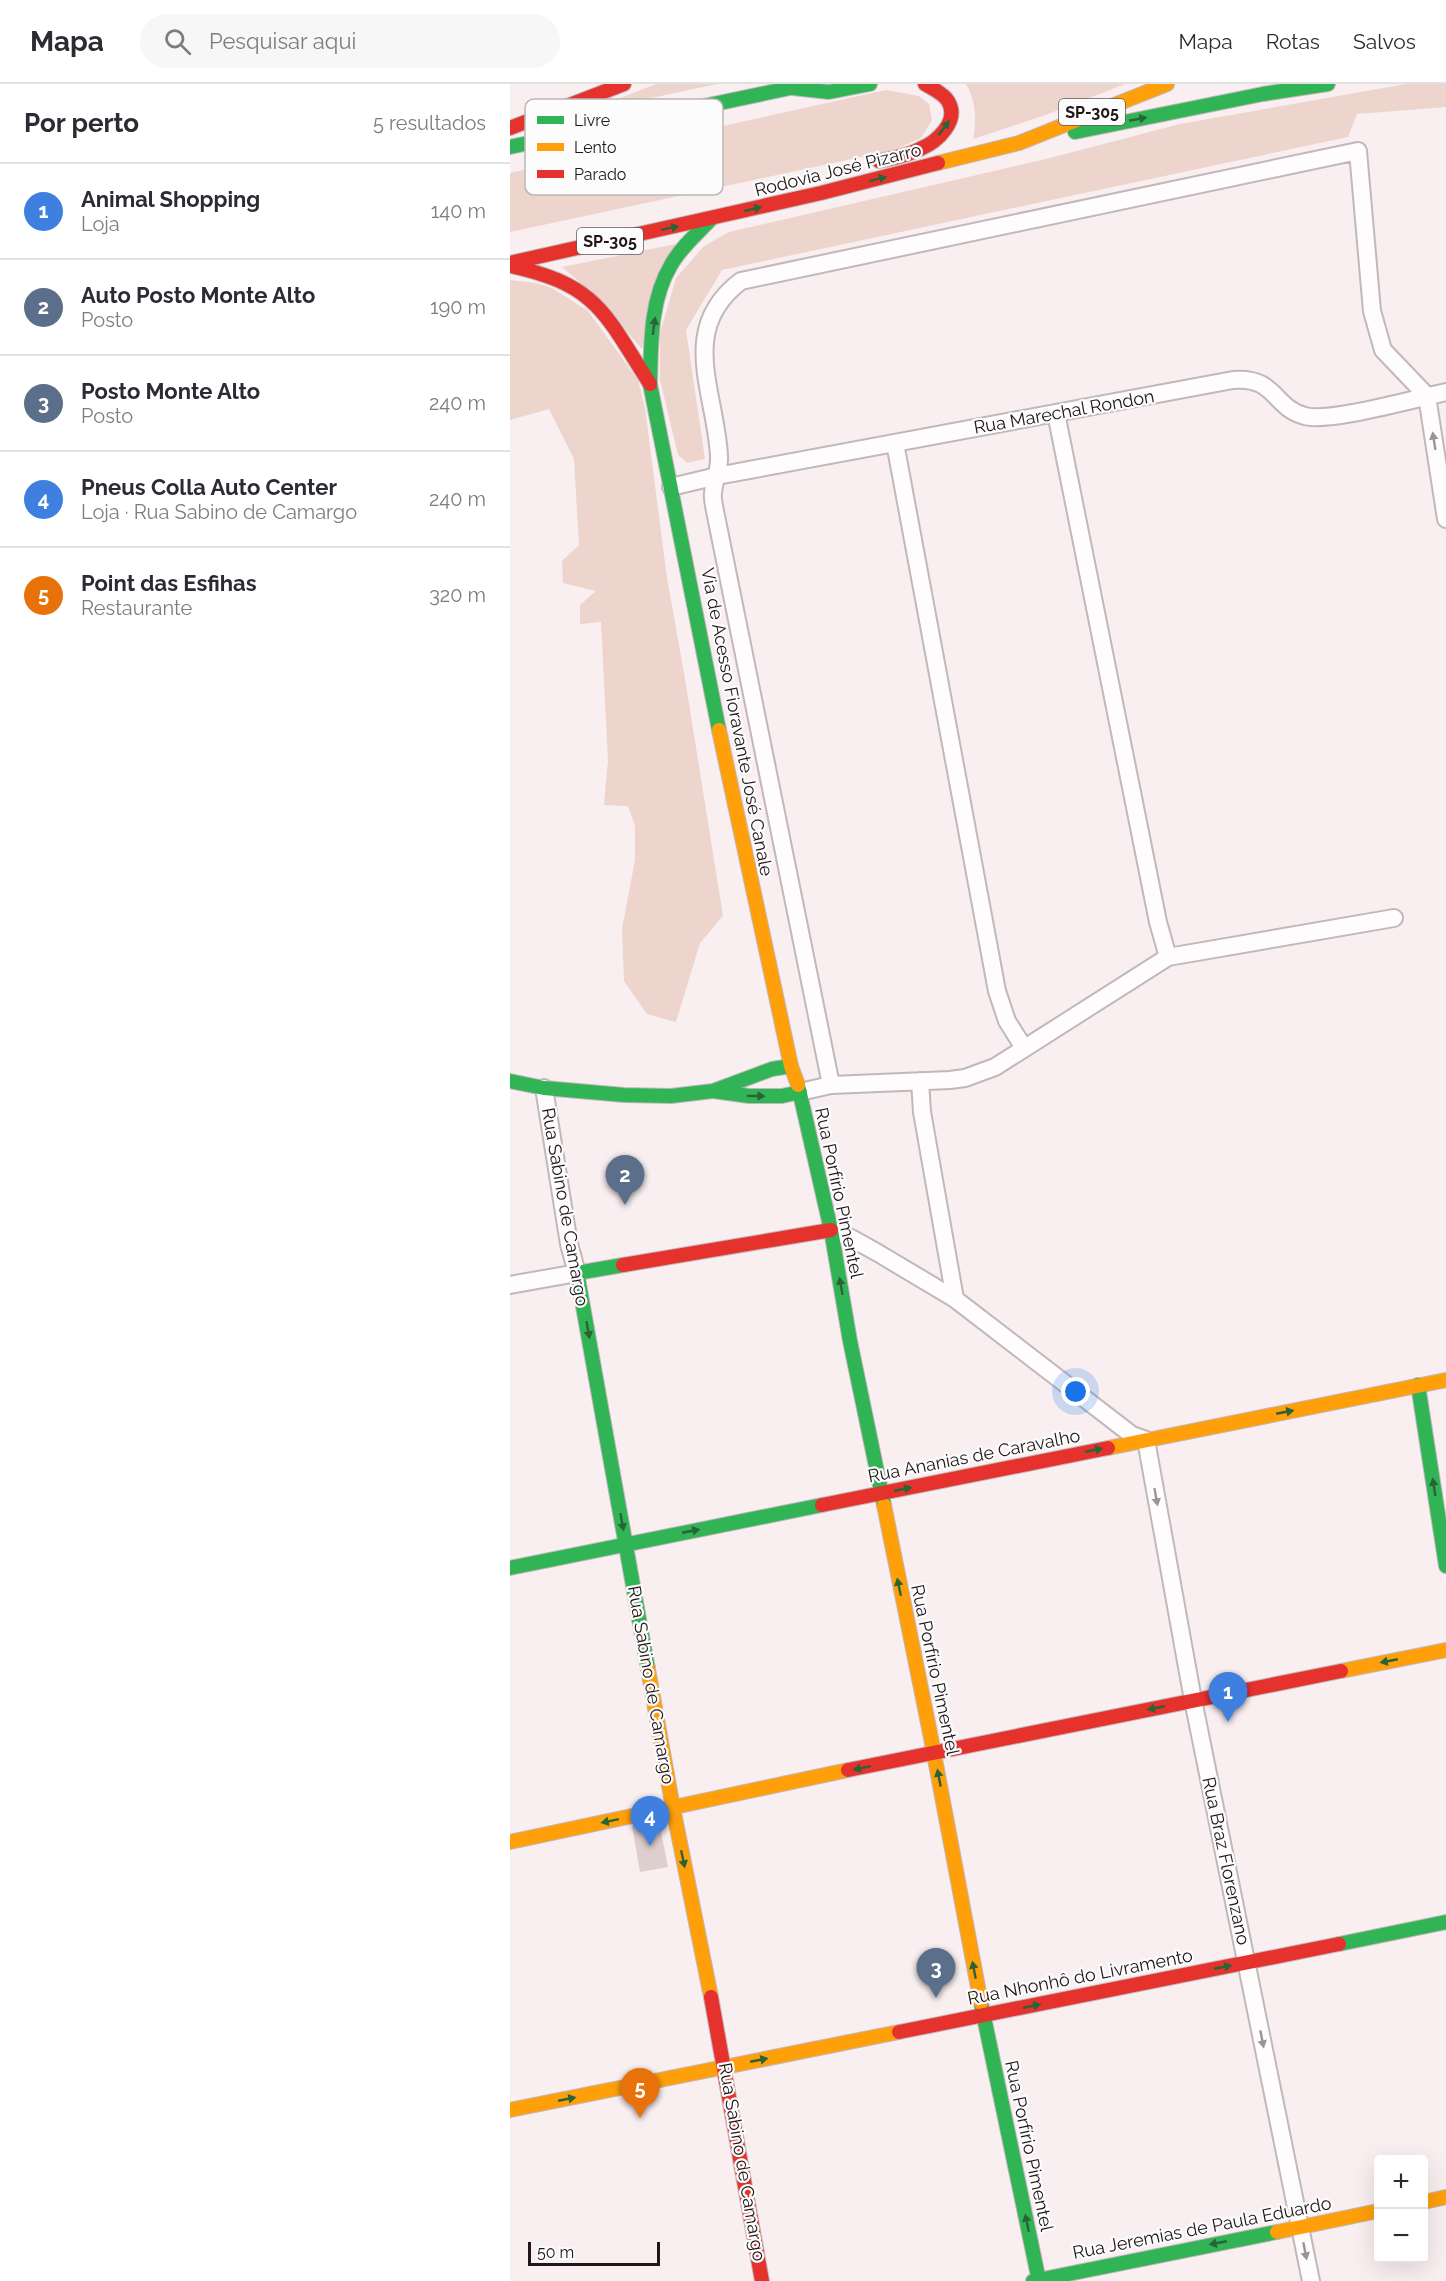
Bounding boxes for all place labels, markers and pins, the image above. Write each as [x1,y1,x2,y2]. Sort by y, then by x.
pin: 2 [606,1156,644,1205]
pin: 1 [1208,1672,1248,1722]
pin: 4 [630,1796,670,1846]
pin: 3 [916,1948,956,1998]
pin: 5 [620,2068,660,2118]

